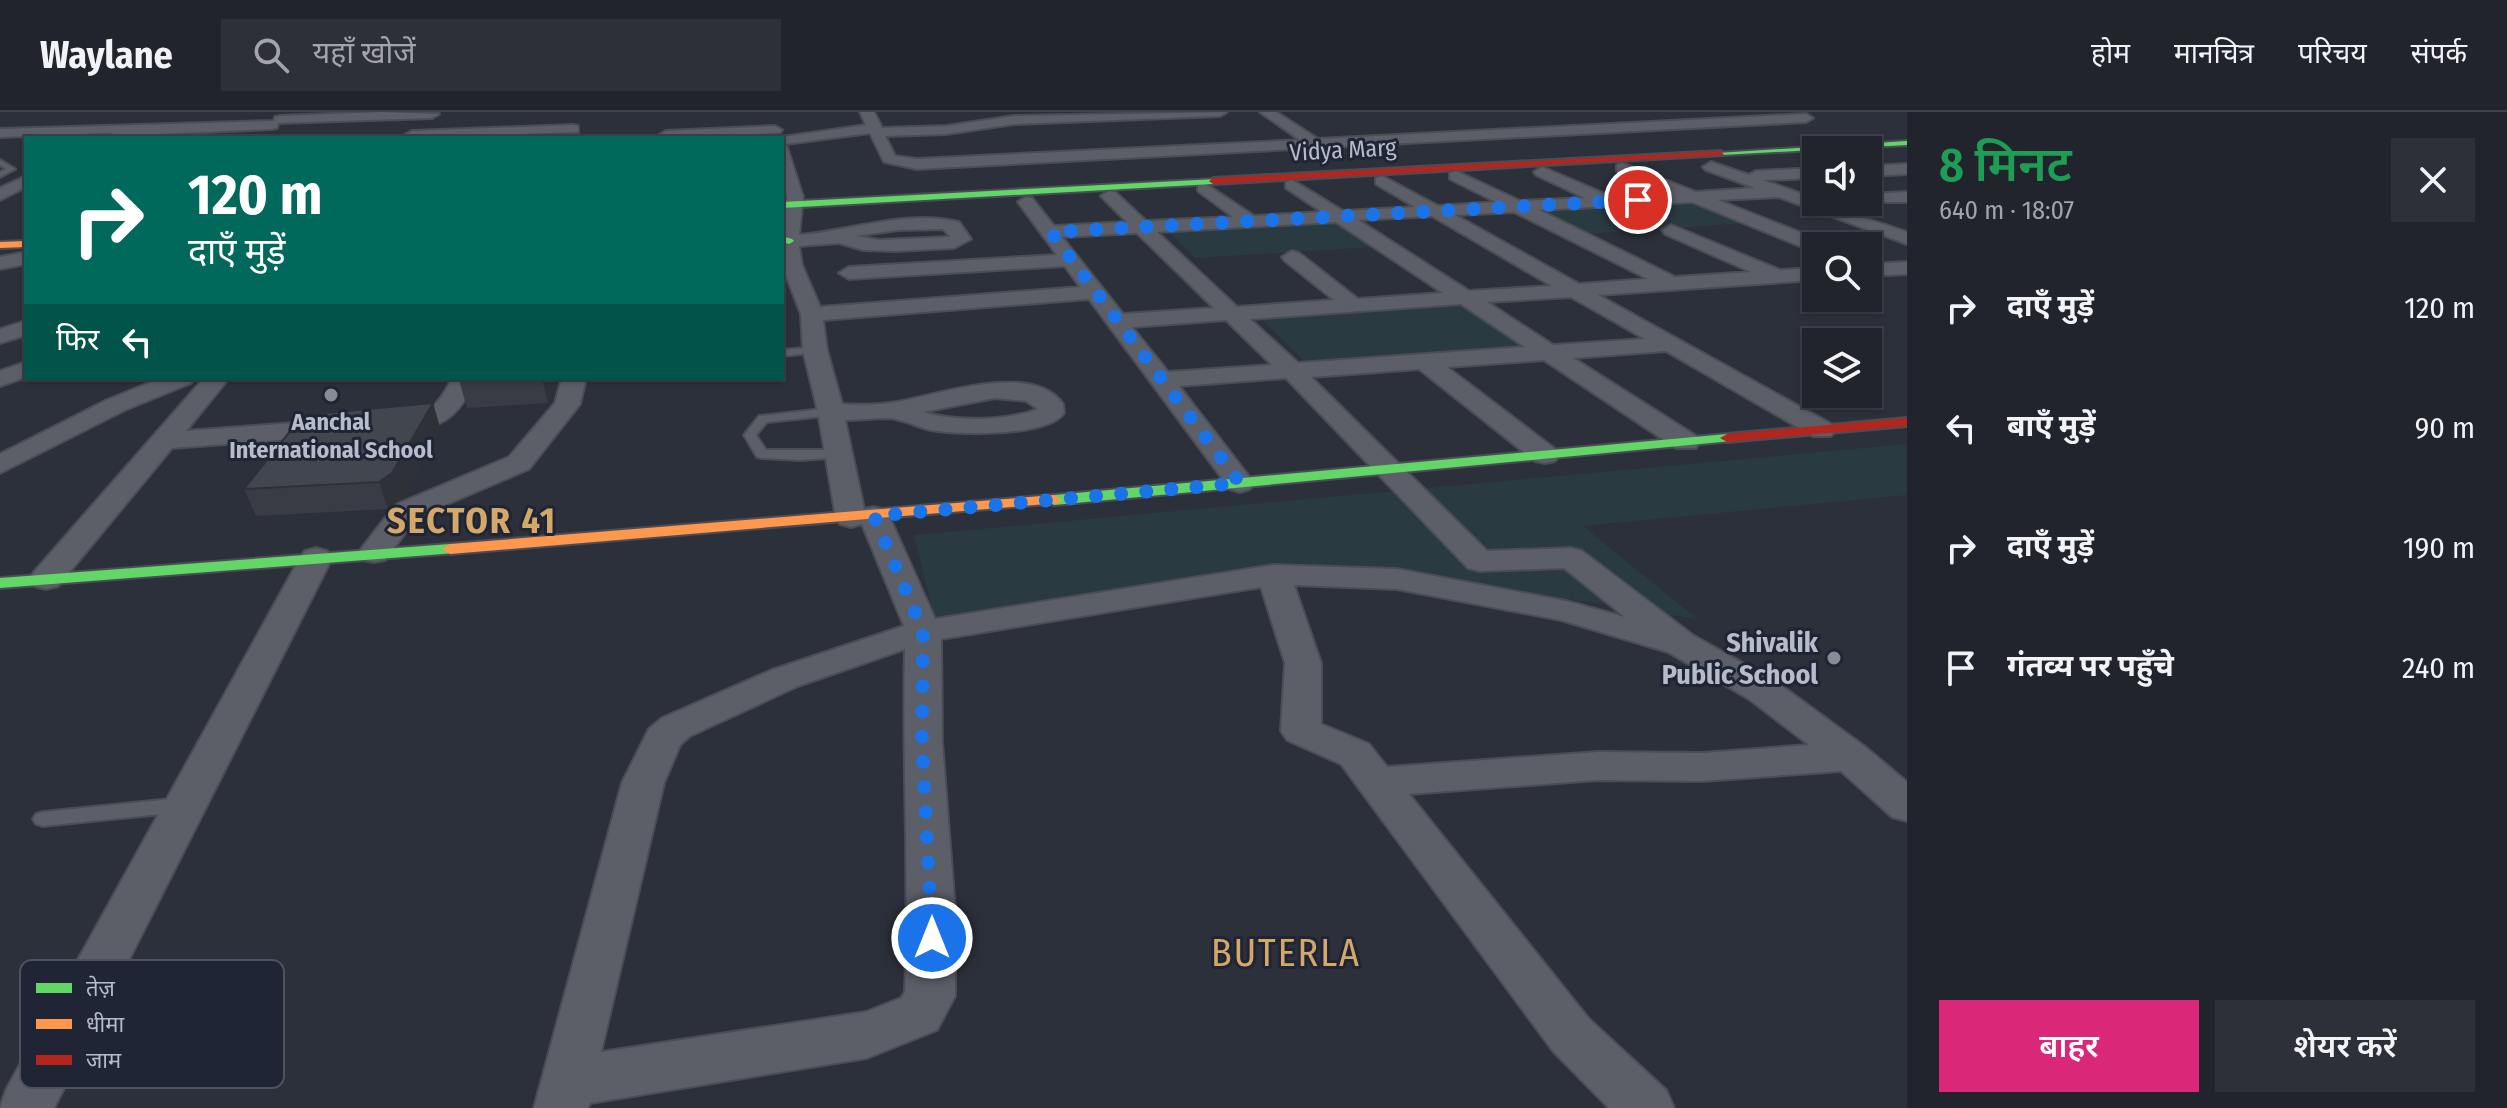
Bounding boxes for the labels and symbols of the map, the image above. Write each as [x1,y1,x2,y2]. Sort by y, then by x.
street label: Vidya Marg [1289,133,1398,167]
pin [1604,166,1672,234]
marker: Aanchal International School [322,386,340,404]
place label: Aanchal International School [229,408,433,464]
district label: SECTOR 41 [387,499,557,543]
place label: Shivalik Public School [1662,626,1819,691]
marker: Shivalik Public School [1825,649,1843,667]
position arrow [890,896,974,980]
district label: BUTERLA [1211,930,1361,976]
legend [20,960,284,1088]
text: तेज़ [86,975,116,1002]
text: धीमा [86,1011,124,1038]
text: जाम [86,1047,122,1074]

